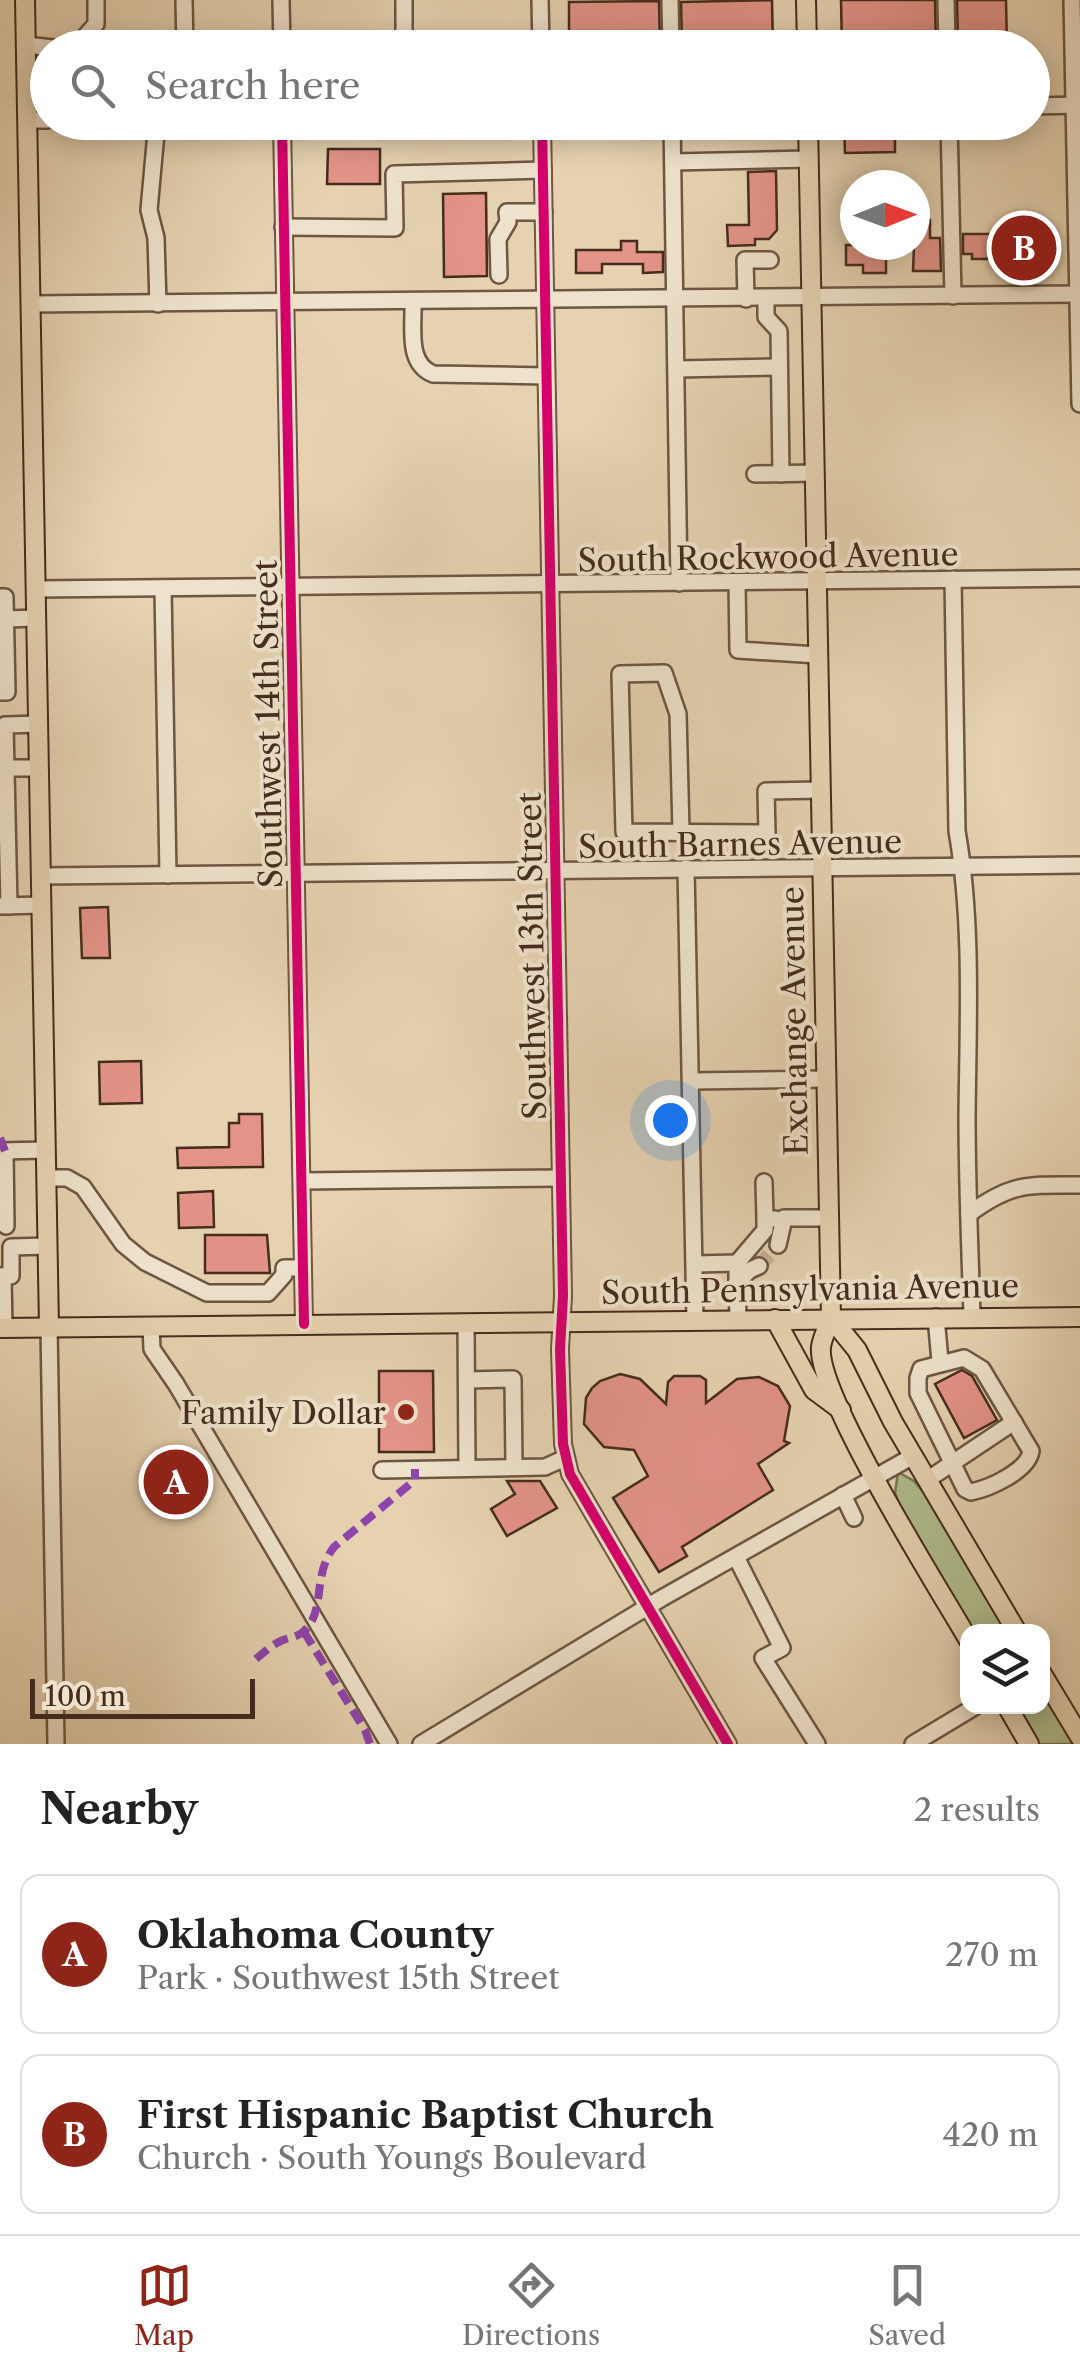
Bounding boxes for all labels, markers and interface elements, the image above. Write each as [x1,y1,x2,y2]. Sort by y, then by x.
search box [30,30,1050,140]
icon: search [65,58,120,113]
text: Search here [145,62,360,109]
north arrow [840,170,930,260]
pin: B [992,210,1056,286]
street label: South Rockwood Avenue [577,534,959,580]
street label: Southwest 14th Street [246,559,290,889]
street label: Southwest 13th Street [510,791,554,1120]
street label: South Barnes Avenue [578,822,902,866]
street label: Exchange Avenue [772,886,816,1156]
your location [645,1095,696,1146]
street label: South Pennsylvania Avenue [601,1266,1019,1312]
place label: Family Dollar [180,1393,387,1432]
marker: Family Dollar [395,1401,417,1423]
pin: A [144,1444,208,1520]
map controls [960,1624,1050,1714]
button: layers [960,1624,1050,1714]
scale bar [30,1674,255,1718]
text: 100 m [45,1679,126,1713]
text: Nearby [40,1783,198,1835]
text: 2 results [914,1790,1040,1829]
text: Oklahoma County [137,1911,493,1958]
text: A [62,1935,87,1974]
text: 270 m [945,1935,1038,1974]
text: Park · Southwest 15th Street [137,1958,559,1997]
text: First Hispanic Baptist Church [137,2091,714,2138]
text: B [63,2115,86,2154]
text: 420 m [942,2115,1038,2154]
text: Church · South Youngs Boulevard [137,2138,647,2177]
tab: Map [134,2258,194,2352]
tab: Directions [462,2258,600,2352]
tab: Saved [868,2258,946,2352]

